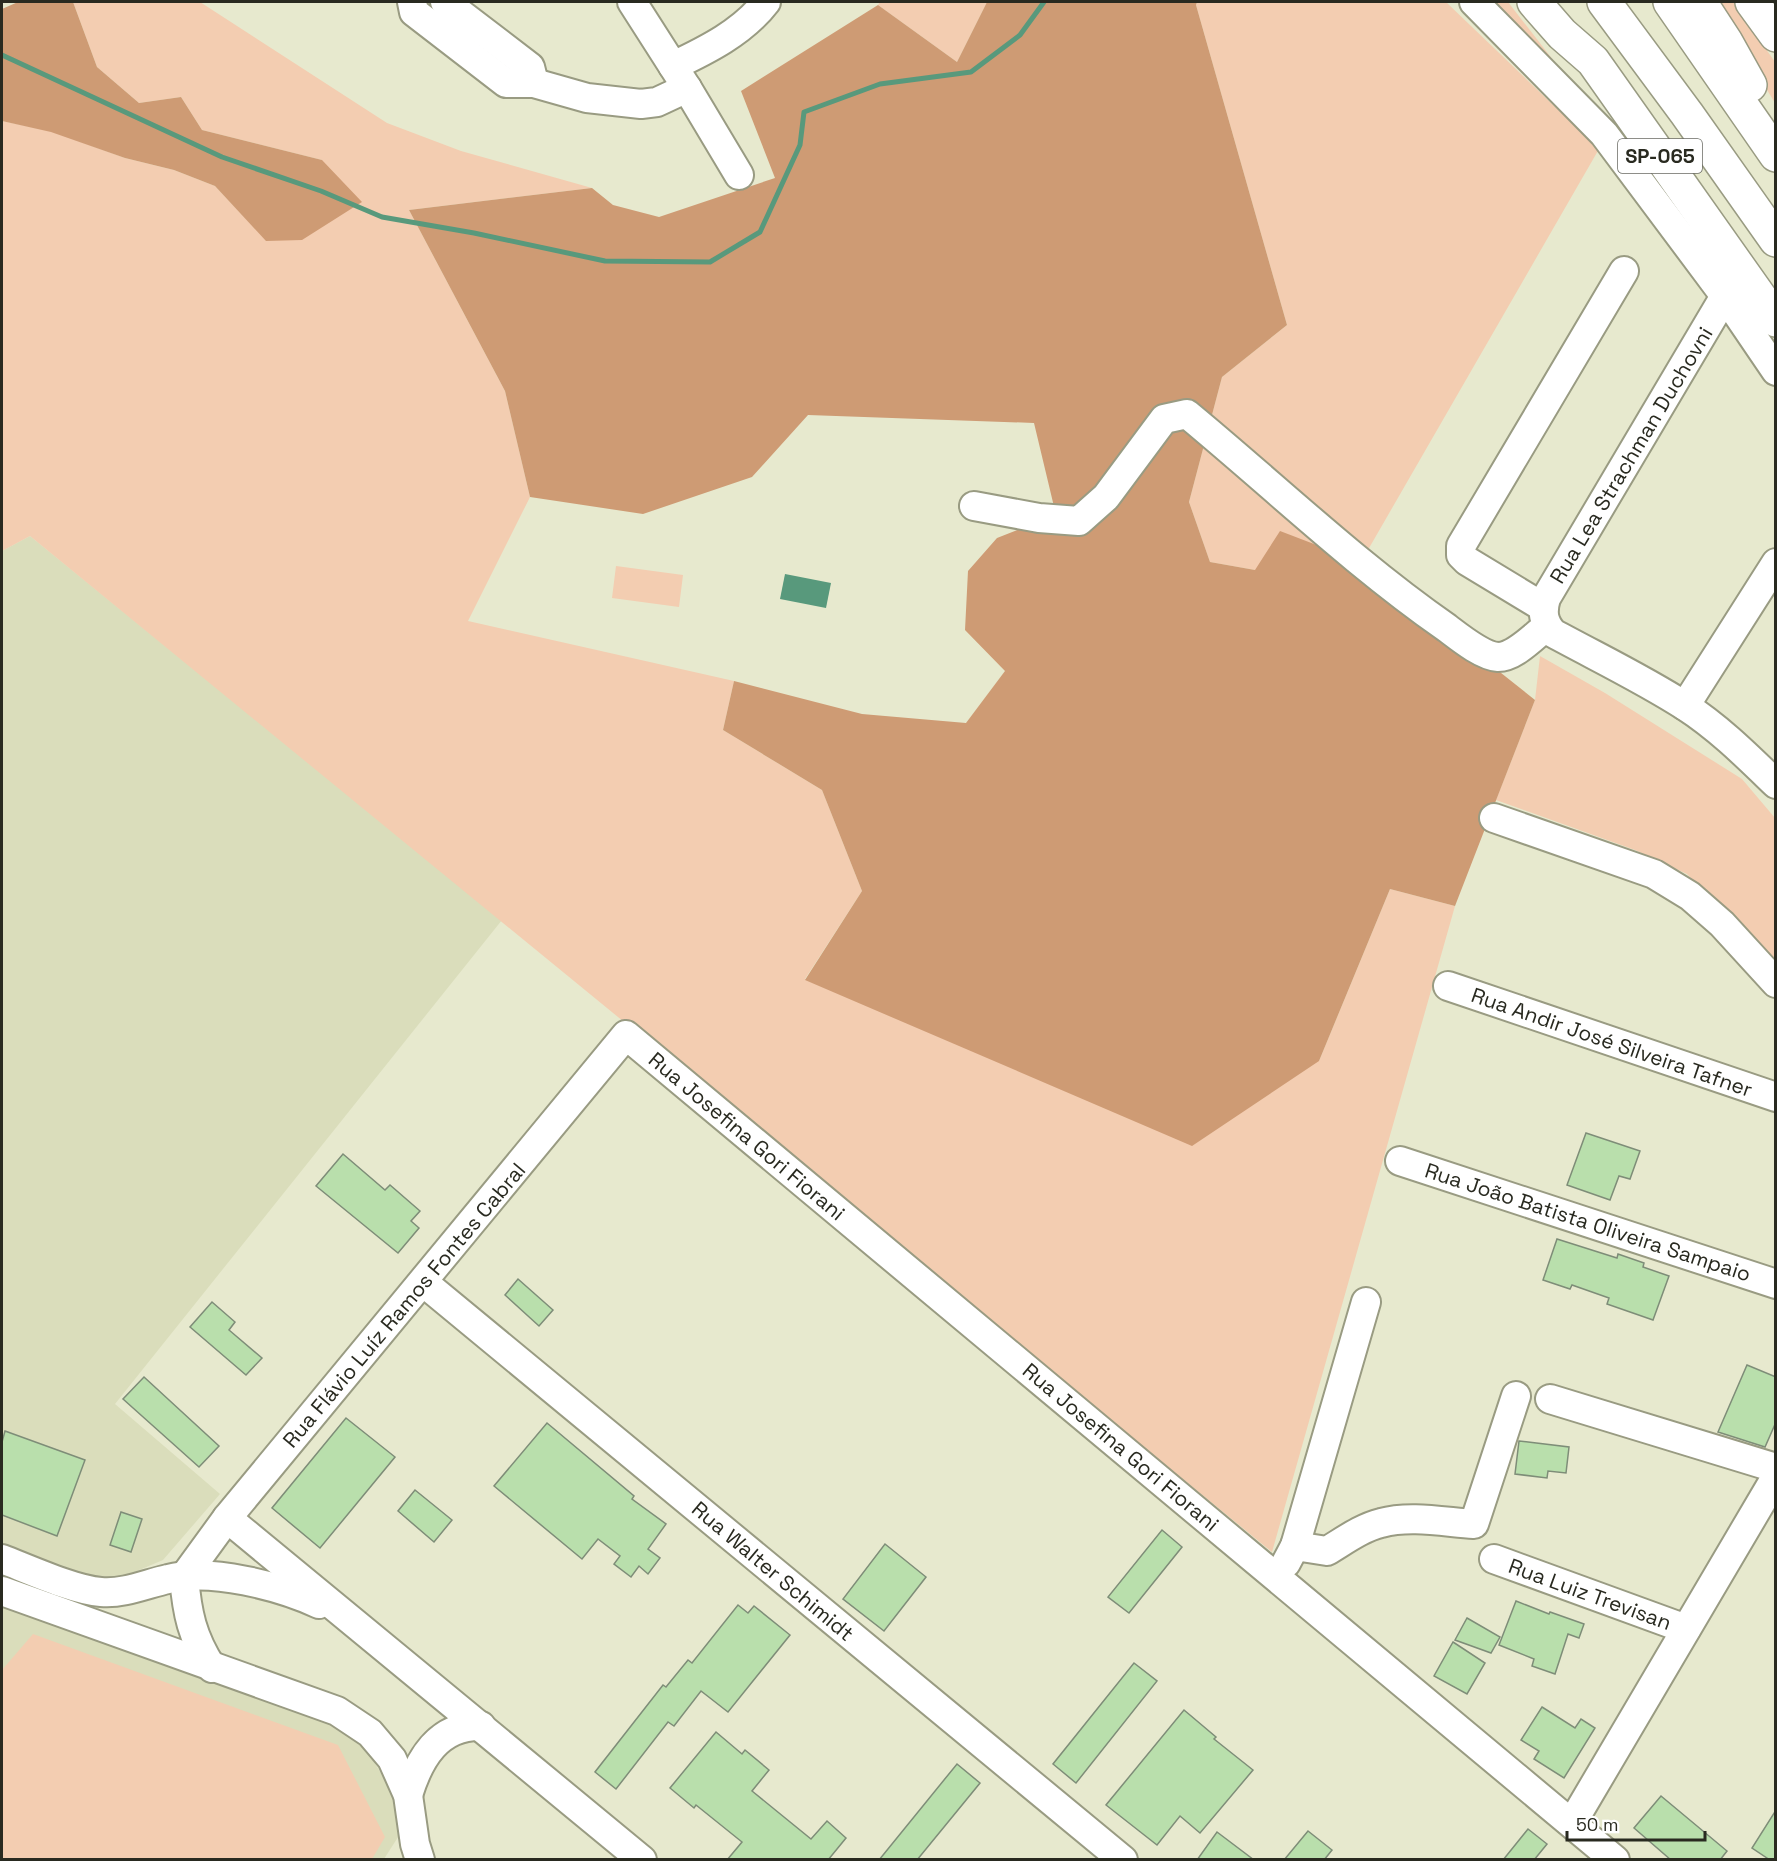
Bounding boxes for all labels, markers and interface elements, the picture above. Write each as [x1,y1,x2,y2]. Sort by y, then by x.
road number: SP-065 [1618,139,1702,173]
street label: Rua Lea Strachman Duchovni [1544,322,1718,588]
street label: Rua Andir José Silveira Tafner [1468,981,1756,1103]
street label: Rua Josefina Gori Fiorani [643,1046,851,1226]
street label: Rua João Batista Oliveira Sampaio [1422,1156,1754,1288]
street label: Rua Flávio Luíz Ramos Fontes Cabral [277,1157,531,1453]
street label: Rua Josefina Gori Fiorani [1017,1357,1225,1537]
street label: Rua Walter Schimidt [686,1495,860,1647]
street label: Rua Luiz Trevisan [1505,1552,1675,1636]
scale bar [1567,1804,1705,1842]
text: 50 m [1576,1813,1618,1836]

